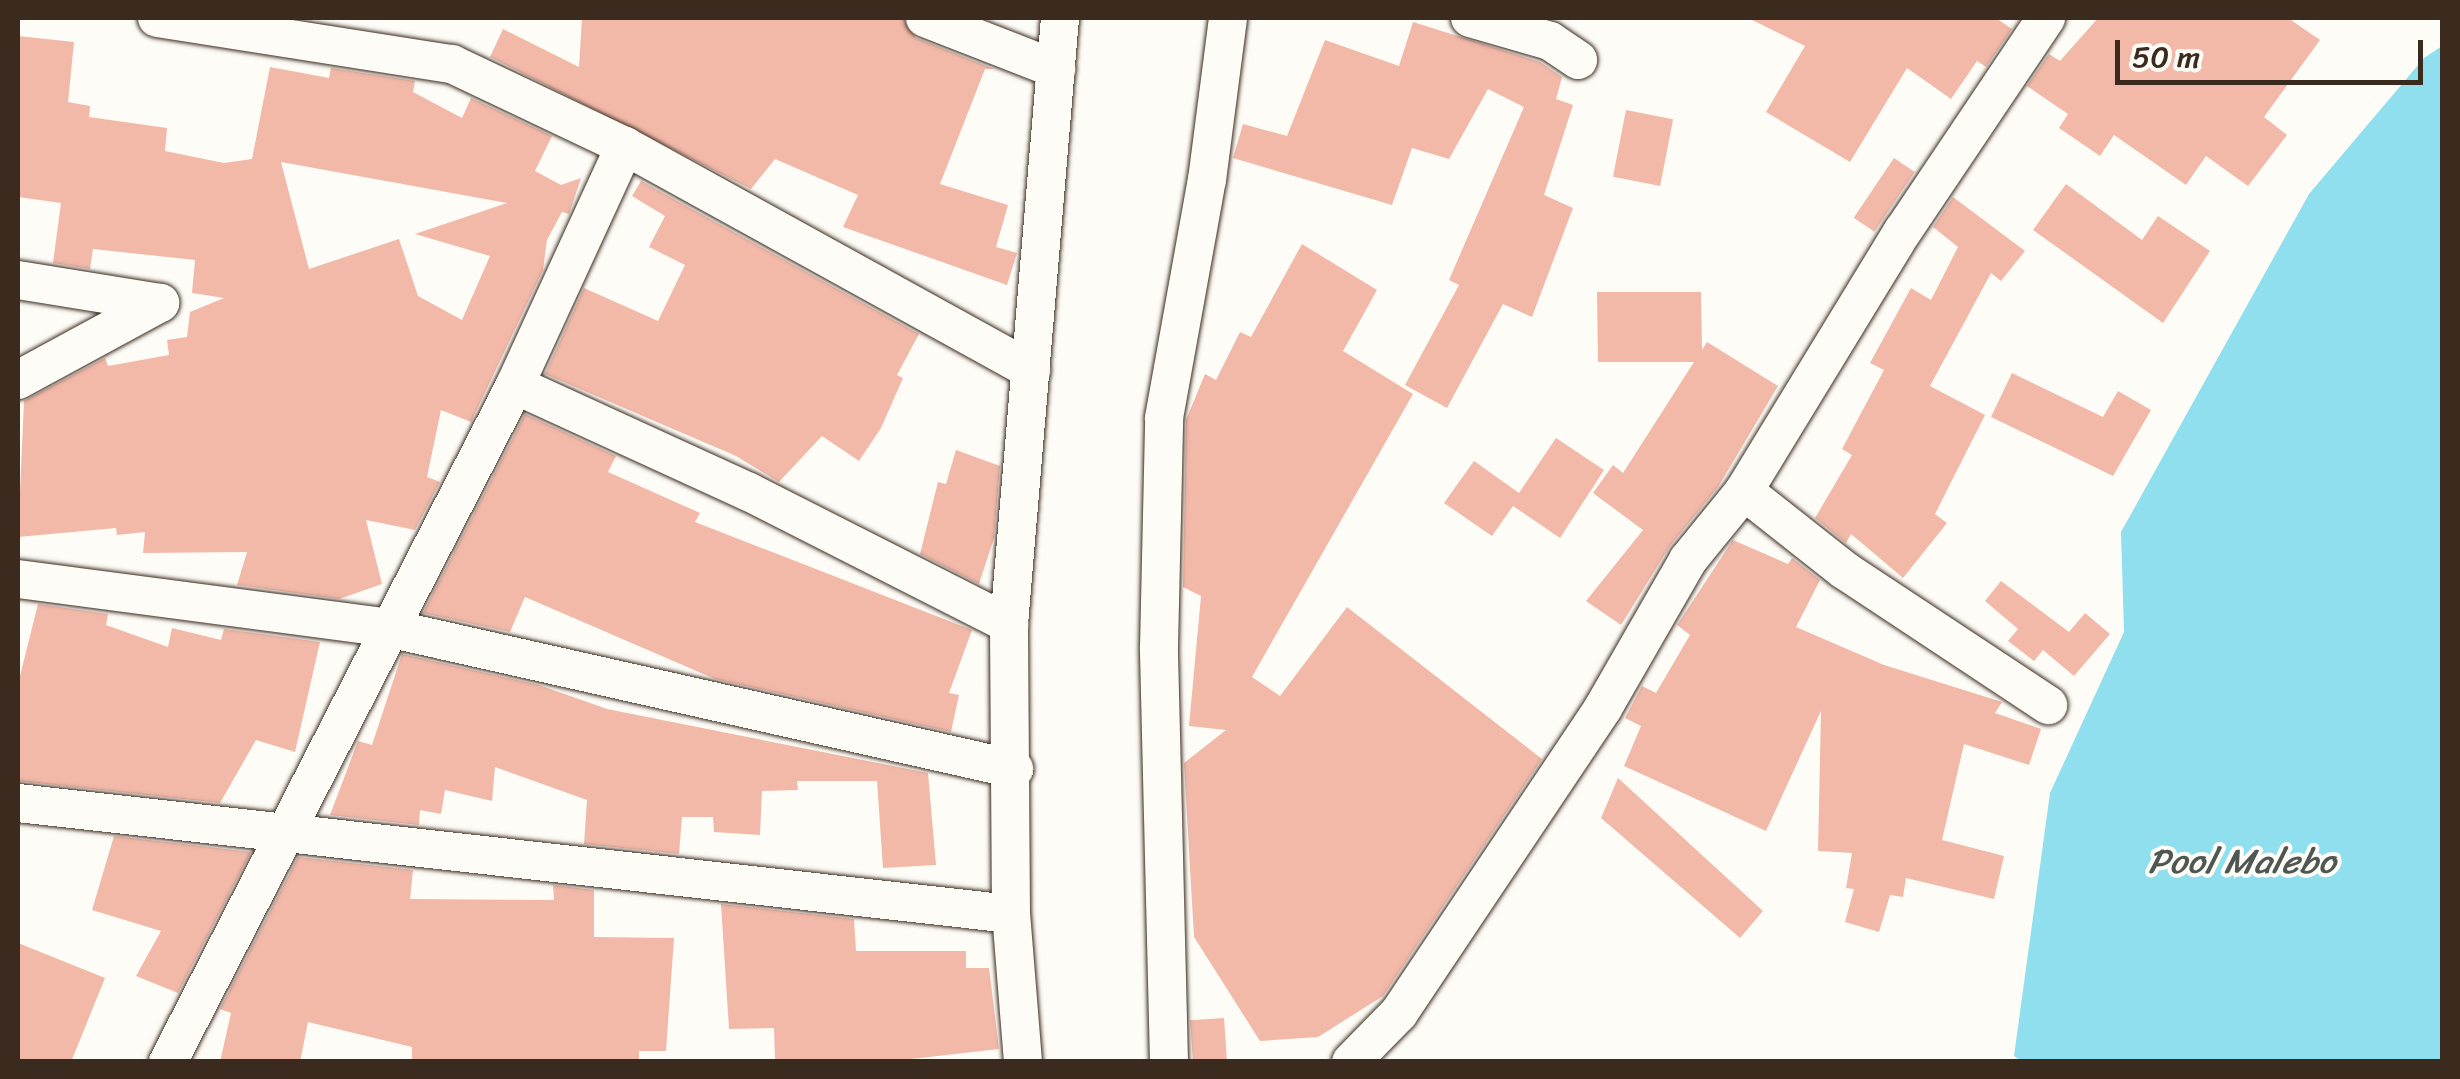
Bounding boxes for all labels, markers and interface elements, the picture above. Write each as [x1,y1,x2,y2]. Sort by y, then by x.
scale bar [2120,20,2428,82]
text: 50 m [2132,30,2200,84]
water label: Pool Malebo [2149,840,2335,882]

